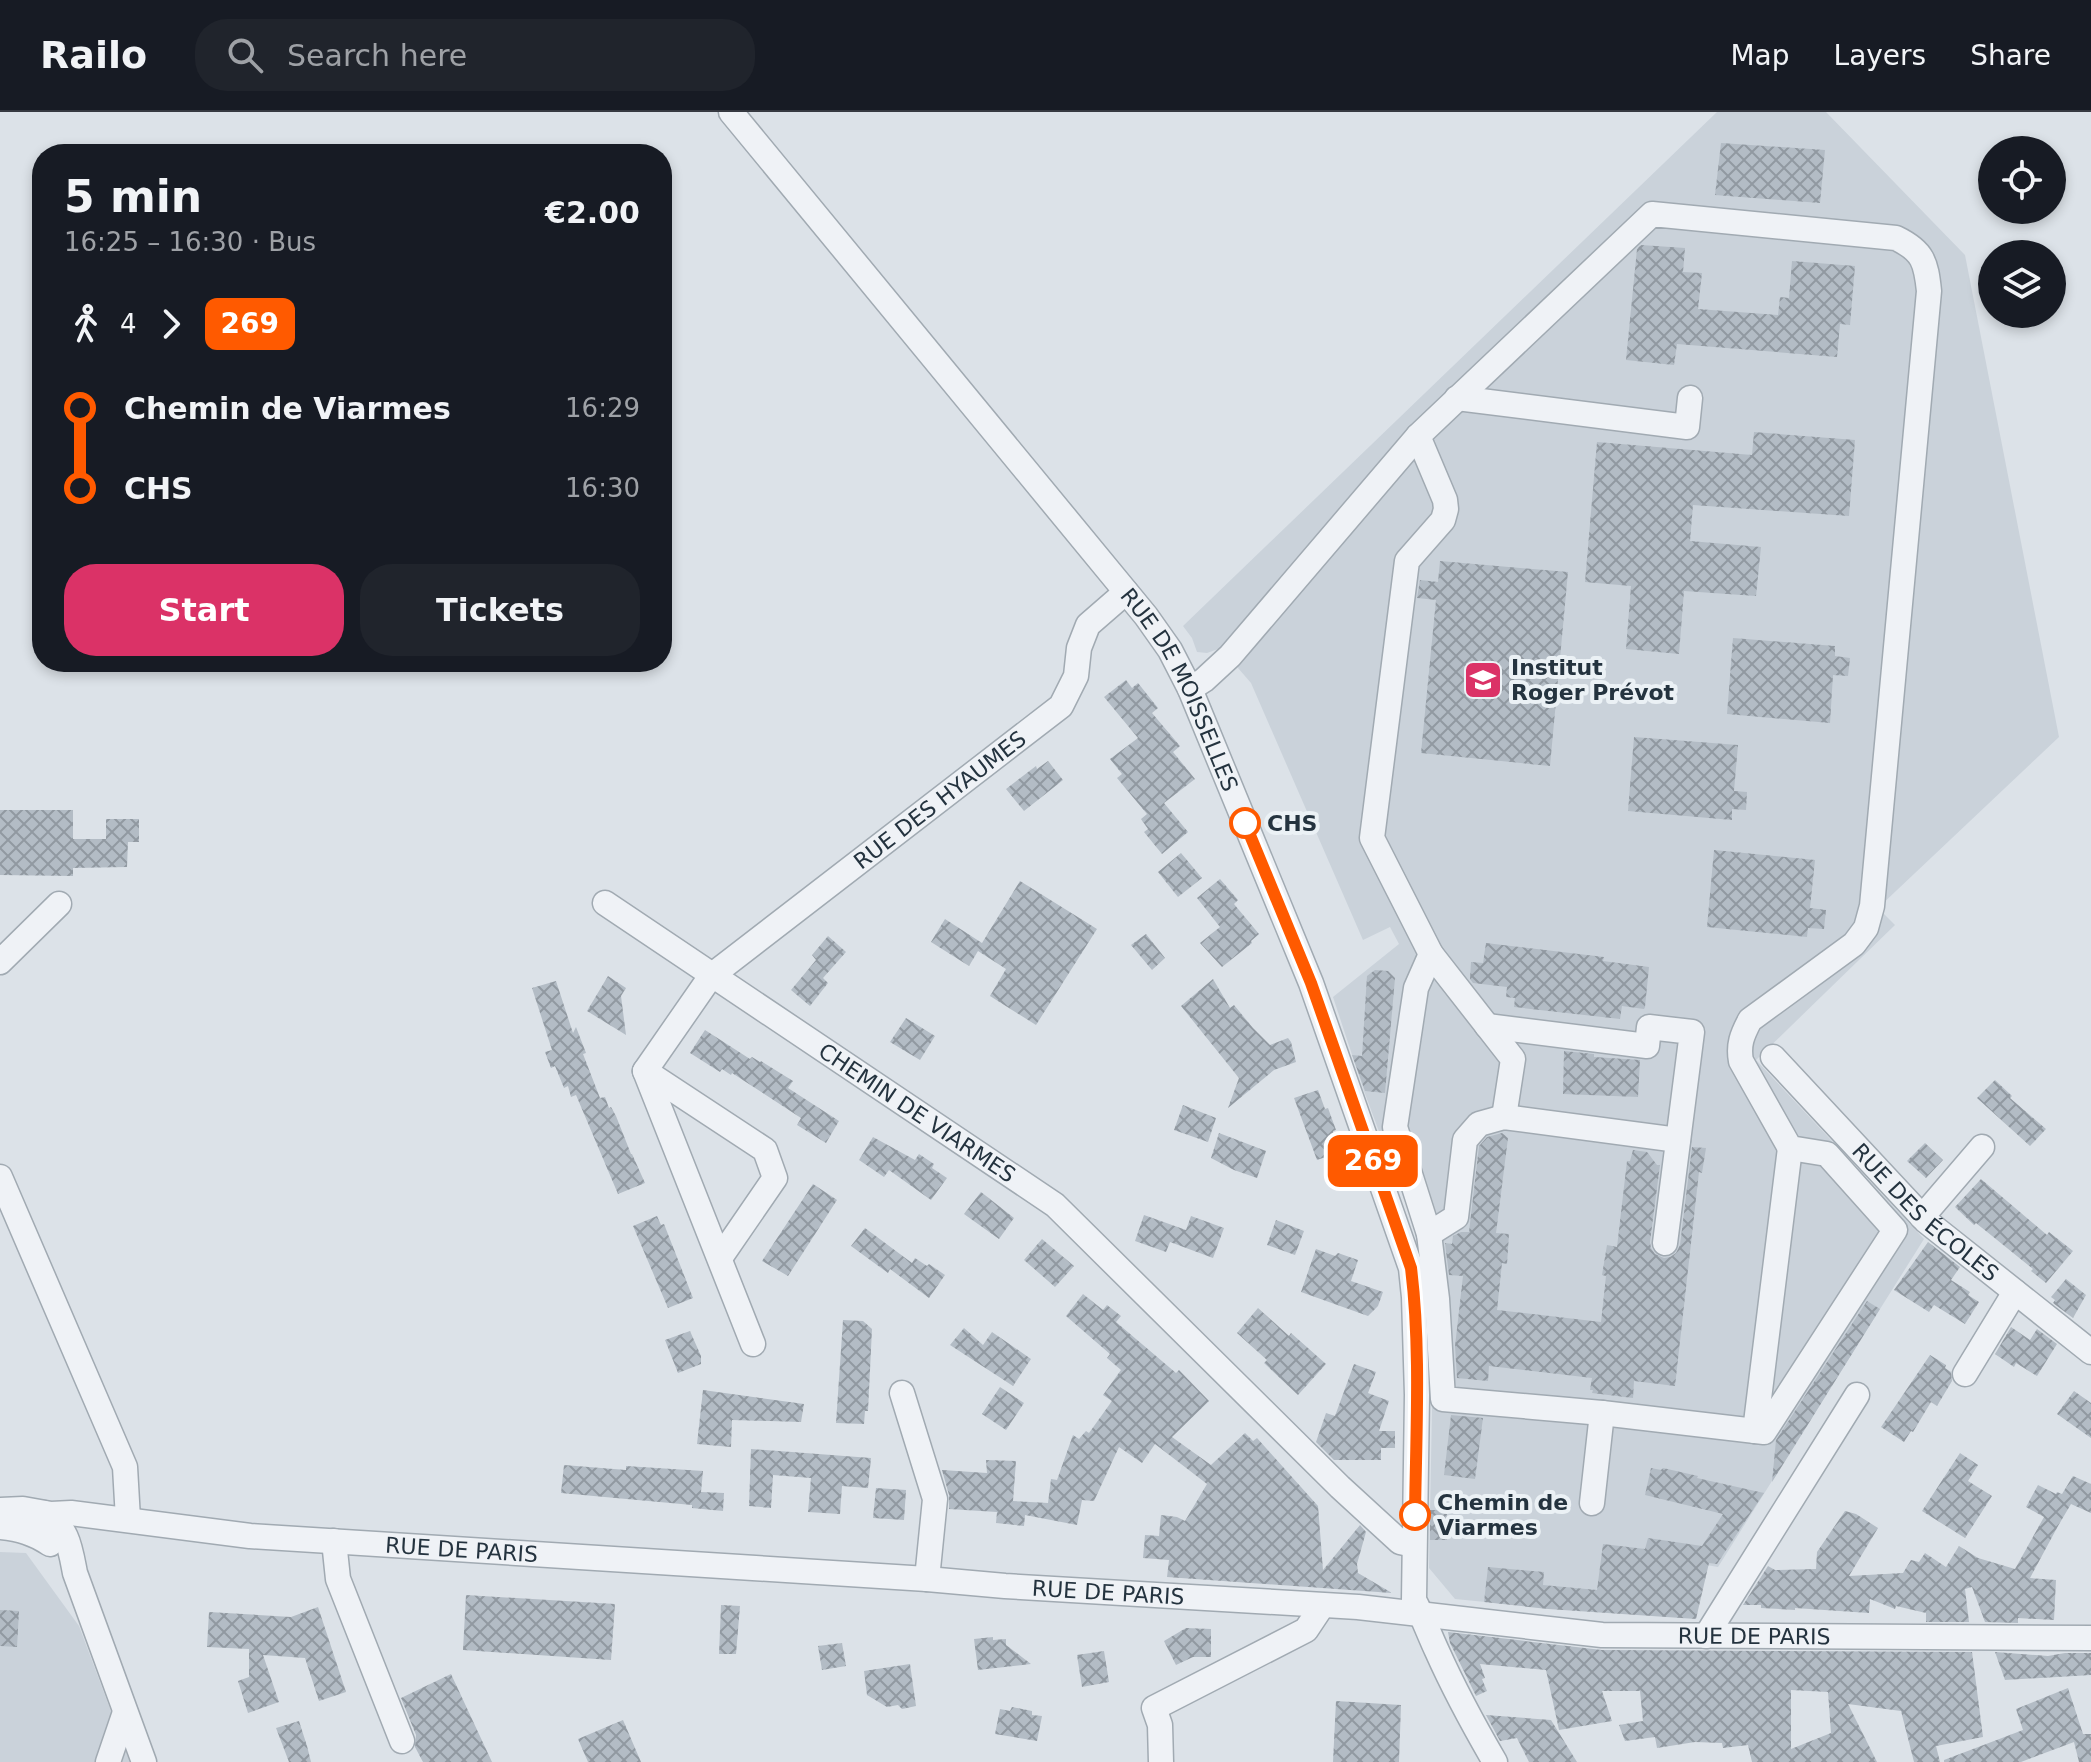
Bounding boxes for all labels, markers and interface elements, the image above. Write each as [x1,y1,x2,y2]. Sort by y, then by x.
search box [195,19,755,91]
text: Railo [40,33,147,77]
icon: search [223,33,267,77]
text: Search here [287,38,467,73]
text: Map [1730,39,1790,72]
text: Layers [1834,39,1926,72]
text: Share [1970,39,2051,72]
map controls [1978,136,2066,328]
button: locate [1978,136,2066,224]
text: 5 min [64,171,202,222]
text: €2.00 [545,195,640,230]
text: 16:25 – 16:30 · Bus [64,227,316,257]
button: layers [1978,240,2066,328]
icon: walk [64,302,108,346]
icon: forward [149,302,193,346]
text: 269 [221,307,279,340]
text: 4 [120,309,137,339]
text: Chemin de Viarmes [124,391,451,426]
text: 16:29 [565,393,640,423]
text: CHS [124,471,193,506]
text: 16:30 [565,473,640,503]
button: Start [64,564,344,656]
button: Tickets [360,564,640,656]
street label: RUE DE MOISSELLES [1116,583,1243,795]
place label: Institut Roger Prévot [1511,655,1675,705]
school or university icon: Institut Roger Prévot [1462,659,1504,701]
street label: RUE DES HYAUMES [849,725,1031,874]
marker: CHS [1230,808,1260,838]
place label: CHS [1267,811,1317,836]
street label: CHEMIN DE VIARMES [814,1038,1020,1187]
line badge: 269 [1327,1135,1419,1187]
street label: RUE DES ÉCOLES [1847,1138,2004,1286]
text: 269 [1344,1144,1402,1177]
place label: Chemin de Viarmes [1437,1490,1568,1540]
marker: Chemin de Viarmes [1400,1500,1430,1530]
street label: RUE DE PARIS [385,1532,539,1567]
street label: RUE DE PARIS [1031,1575,1185,1609]
street label: RUE DE PARIS [1678,1623,1831,1649]

